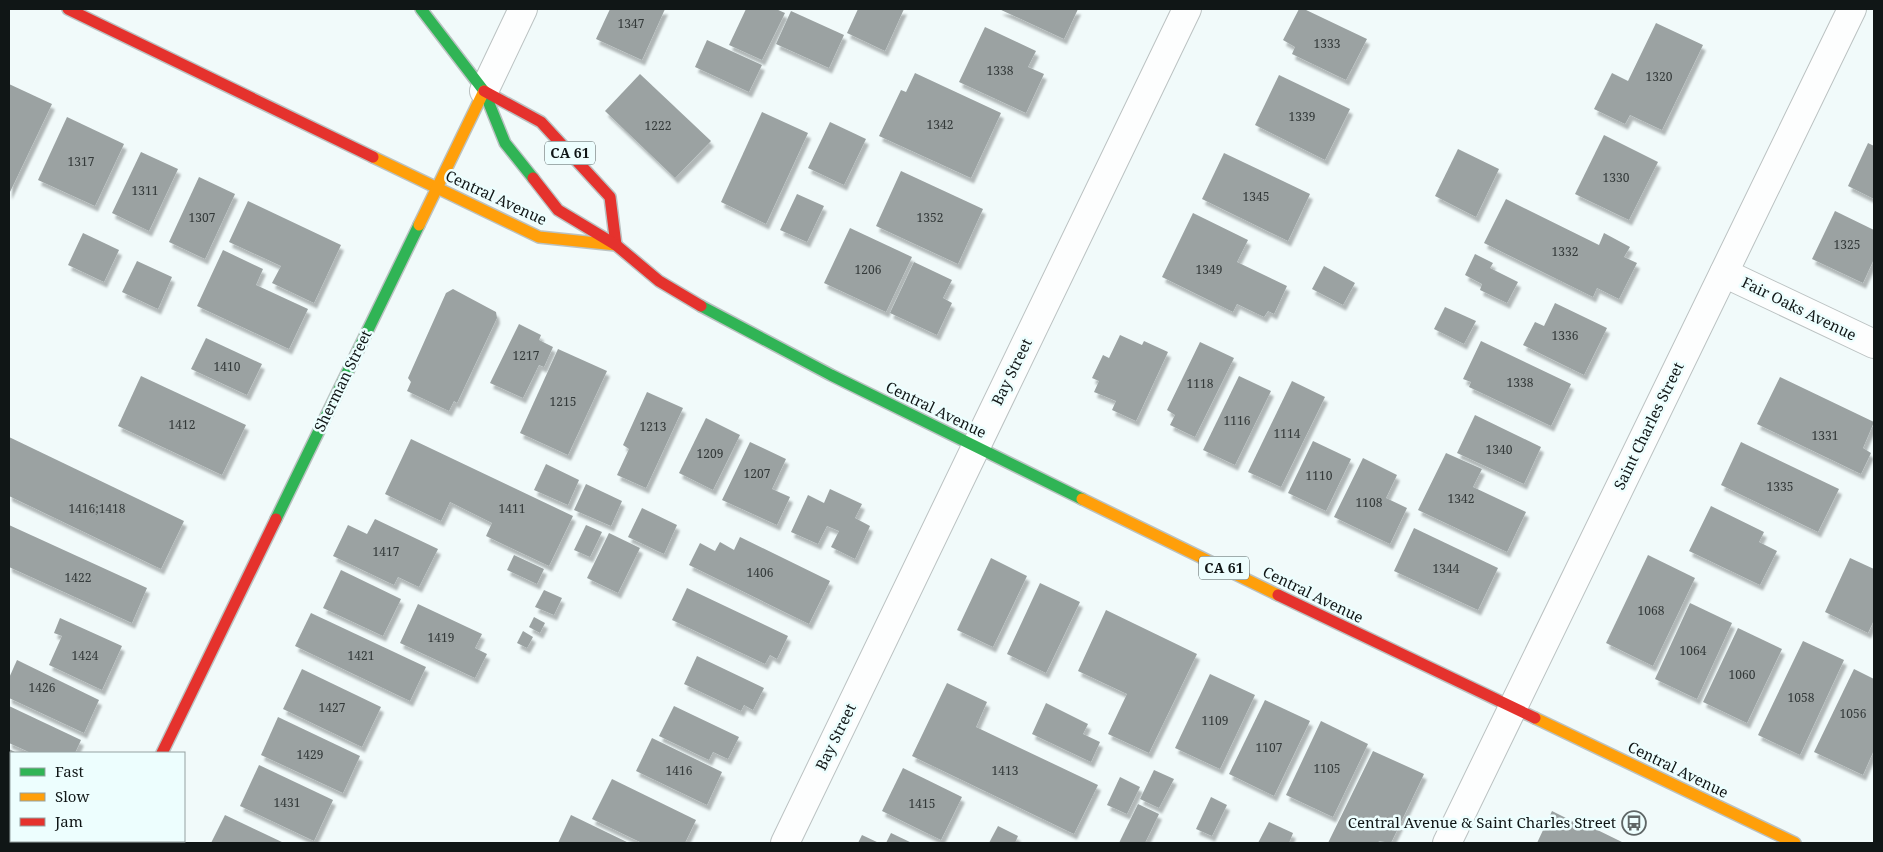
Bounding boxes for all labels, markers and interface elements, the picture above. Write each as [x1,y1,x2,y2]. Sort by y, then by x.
house number: 1347 [618,15,645,32]
house number: 1333 [1314,35,1341,52]
house number: 1338 [987,62,1014,79]
house number: 1320 [1646,68,1673,85]
house number: 1339 [1289,108,1315,125]
house number: 1342 [927,116,953,133]
house number: 1222 [645,117,671,134]
road number: CA 61 [545,142,595,164]
house number: 1317 [68,153,95,170]
street label: Central Avenue [443,165,550,229]
house number: 1330 [1603,169,1630,186]
house number: 1311 [132,182,158,199]
house number: 1345 [1243,188,1269,205]
house number: 1307 [189,209,216,226]
house number: 1352 [917,209,943,226]
house number: 1325 [1834,236,1860,253]
house number: 1332 [1552,243,1578,260]
house number: 1206 [855,261,882,278]
house number: 1349 [1196,261,1222,278]
street label: Fair Oaks Avenue [1739,272,1860,345]
street label: Sherman Street [309,326,375,435]
house number: 1336 [1552,327,1579,344]
street label: Bay Street [986,335,1036,408]
house number: 1217 [513,347,540,364]
house number: 1410 [214,358,241,375]
street label: Saint Charles Street [1608,358,1688,493]
house number: 1338 [1507,374,1534,391]
house number: 1118 [1187,375,1214,392]
street label: Central Avenue [883,376,990,442]
house number: 1215 [550,393,576,410]
house number: 1116 [1224,412,1251,429]
house number: 1412 [169,416,195,433]
house number: 1213 [640,418,667,435]
house number: 1114 [1274,425,1301,442]
house number: 1331 [1812,427,1838,444]
house number: 1340 [1486,441,1513,458]
house number: 1209 [697,445,723,462]
house number: 1207 [744,465,771,482]
house number: 1110 [1306,467,1333,484]
house number: 1335 [1767,478,1793,495]
house number: 1342 [1448,490,1474,507]
house number: 1108 [1356,494,1383,511]
house number: 1416;1418 [68,500,126,517]
house number: 1411 [499,500,525,517]
house number: 1417 [373,543,400,560]
road number: CA 61 [1199,556,1249,580]
house number: 1344 [1433,560,1460,577]
street label: Central Avenue [1260,561,1367,627]
house number: 1406 [747,564,774,581]
house number: 1422 [65,569,91,586]
house number: 1068 [1638,602,1665,619]
house number: 1419 [428,629,454,646]
house number: 1064 [1680,642,1707,659]
house number: 1424 [72,647,99,664]
house number: 1421 [348,647,374,664]
house number: 1060 [1729,666,1756,683]
house number: 1426 [29,679,56,696]
house number: 1058 [1788,689,1815,706]
house number: 1427 [319,699,346,716]
street label: Bay Street [810,700,860,773]
house number: 1056 [1840,705,1867,722]
house number: 1109 [1202,712,1228,729]
street label: Central Avenue [1625,736,1732,802]
house number: 1107 [1256,739,1283,756]
house number: 1429 [297,746,323,763]
legend [10,752,185,842]
house number: 1105 [1314,760,1340,777]
text: Fast [55,761,84,781]
house number: 1416 [666,762,693,779]
house number: 1413 [992,762,1019,779]
text: Slow [55,786,89,806]
house number: 1431 [274,794,300,811]
house number: 1415 [909,795,935,812]
bus stop icon: Central Avenue & Saint Charles Street [1621,810,1647,836]
text: Jam [54,811,83,831]
place label: Central Avenue & Saint Charles Street [1348,812,1616,832]

